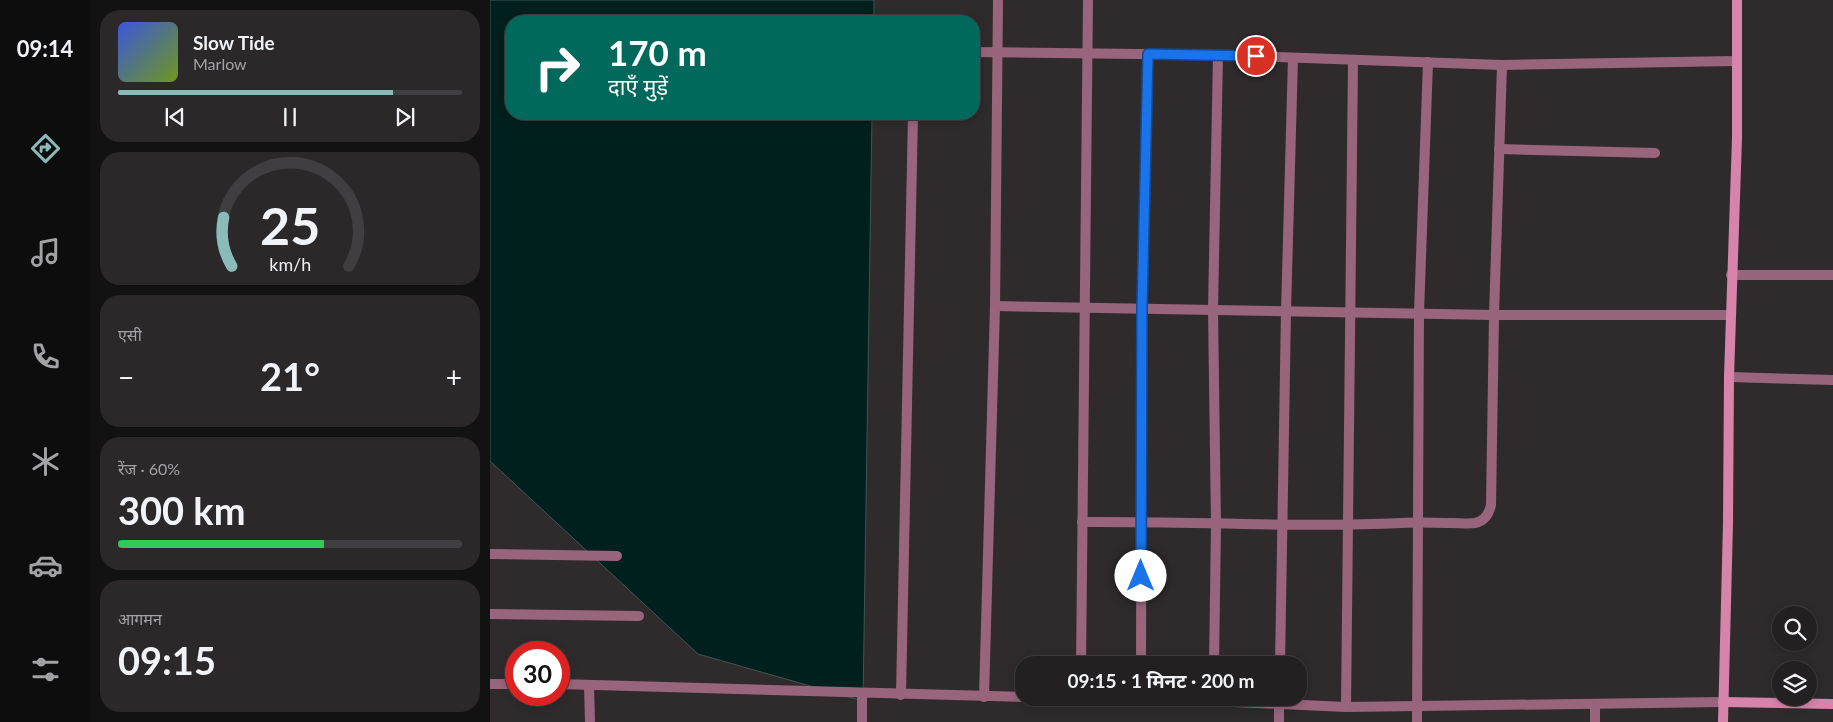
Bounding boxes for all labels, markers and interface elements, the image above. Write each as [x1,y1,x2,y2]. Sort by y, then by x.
text: Slow Tide [193,31,275,54]
text: 170 m [608,31,707,73]
text: 09:14 [17,35,73,62]
icon: right [525,35,590,100]
pin [1235,35,1277,77]
icon: arrive [1242,42,1270,70]
text: Marlow [193,54,247,73]
text: दाएँ मुड़ें [608,73,668,100]
icon: previous [161,103,189,131]
icon: pause [276,103,304,131]
icon: next [391,103,419,131]
icon: directions [28,131,63,166]
text: 25 [260,194,320,256]
icon: music [28,235,63,270]
text: km/h [269,253,311,275]
text: एसी [118,325,142,344]
icon: phone [28,339,63,374]
text: 21° [260,353,320,399]
text: − [118,360,134,394]
text: + [446,360,462,394]
icon: climate [28,444,63,479]
text: रेंज · 60% [118,459,180,478]
text: 300 km [118,487,246,533]
icon: car [28,548,63,583]
position arrow [1114,549,1166,601]
map controls [1772,606,1817,706]
button: search [1772,606,1817,651]
text: आगमन [118,609,162,628]
text: 09:15 [118,637,216,683]
speed limit sign: 30 [505,641,570,706]
icon: filters [28,652,63,687]
button: layers [1772,661,1817,706]
text: 09:15 · 1 मिनट · 200 m [1068,669,1254,692]

